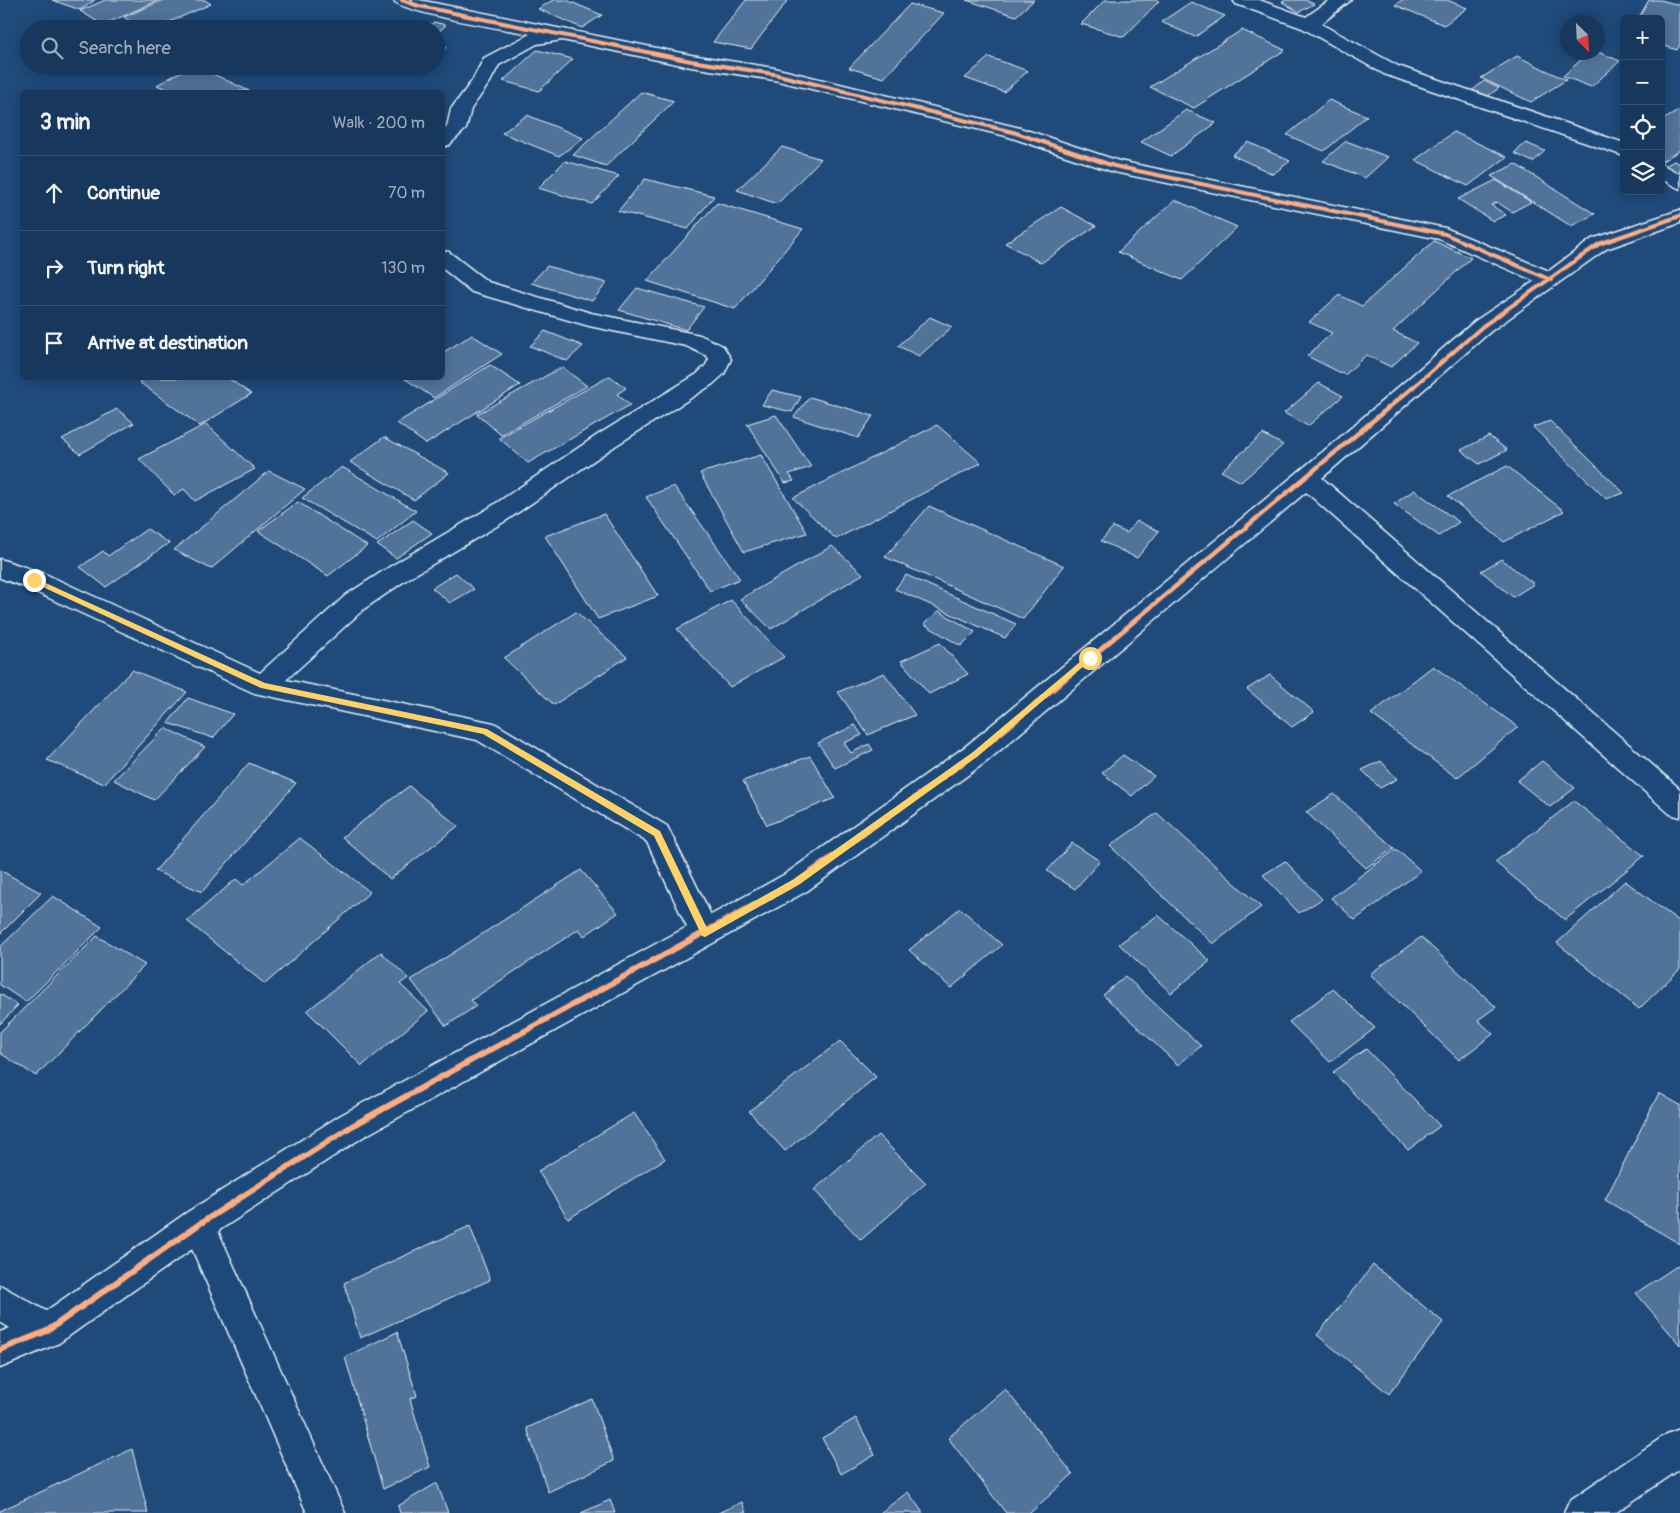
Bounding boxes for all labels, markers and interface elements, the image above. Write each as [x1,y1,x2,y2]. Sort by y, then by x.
north arrow [1560,15,1605,60]
map controls [1620,15,1665,195]
button: + [1620,15,1665,60]
search box [20,20,445,75]
icon: search [38,34,66,62]
text: Search here [78,36,171,60]
button: − [1620,60,1665,105]
button: locate [1620,105,1665,150]
text: 3 min [40,109,90,136]
text: Walk · 200 m [333,113,425,133]
button: layers [1620,150,1665,195]
icon: ahead [40,179,68,207]
text: Continue [87,181,160,205]
text: 70 m [388,183,425,203]
icon: right [40,254,68,282]
text: Turn right [87,256,165,280]
text: 130 m [381,258,425,278]
icon: arrive [40,329,68,357]
text: Arrive at destination [87,331,248,355]
route end [23,569,46,592]
route start [1079,647,1102,670]

